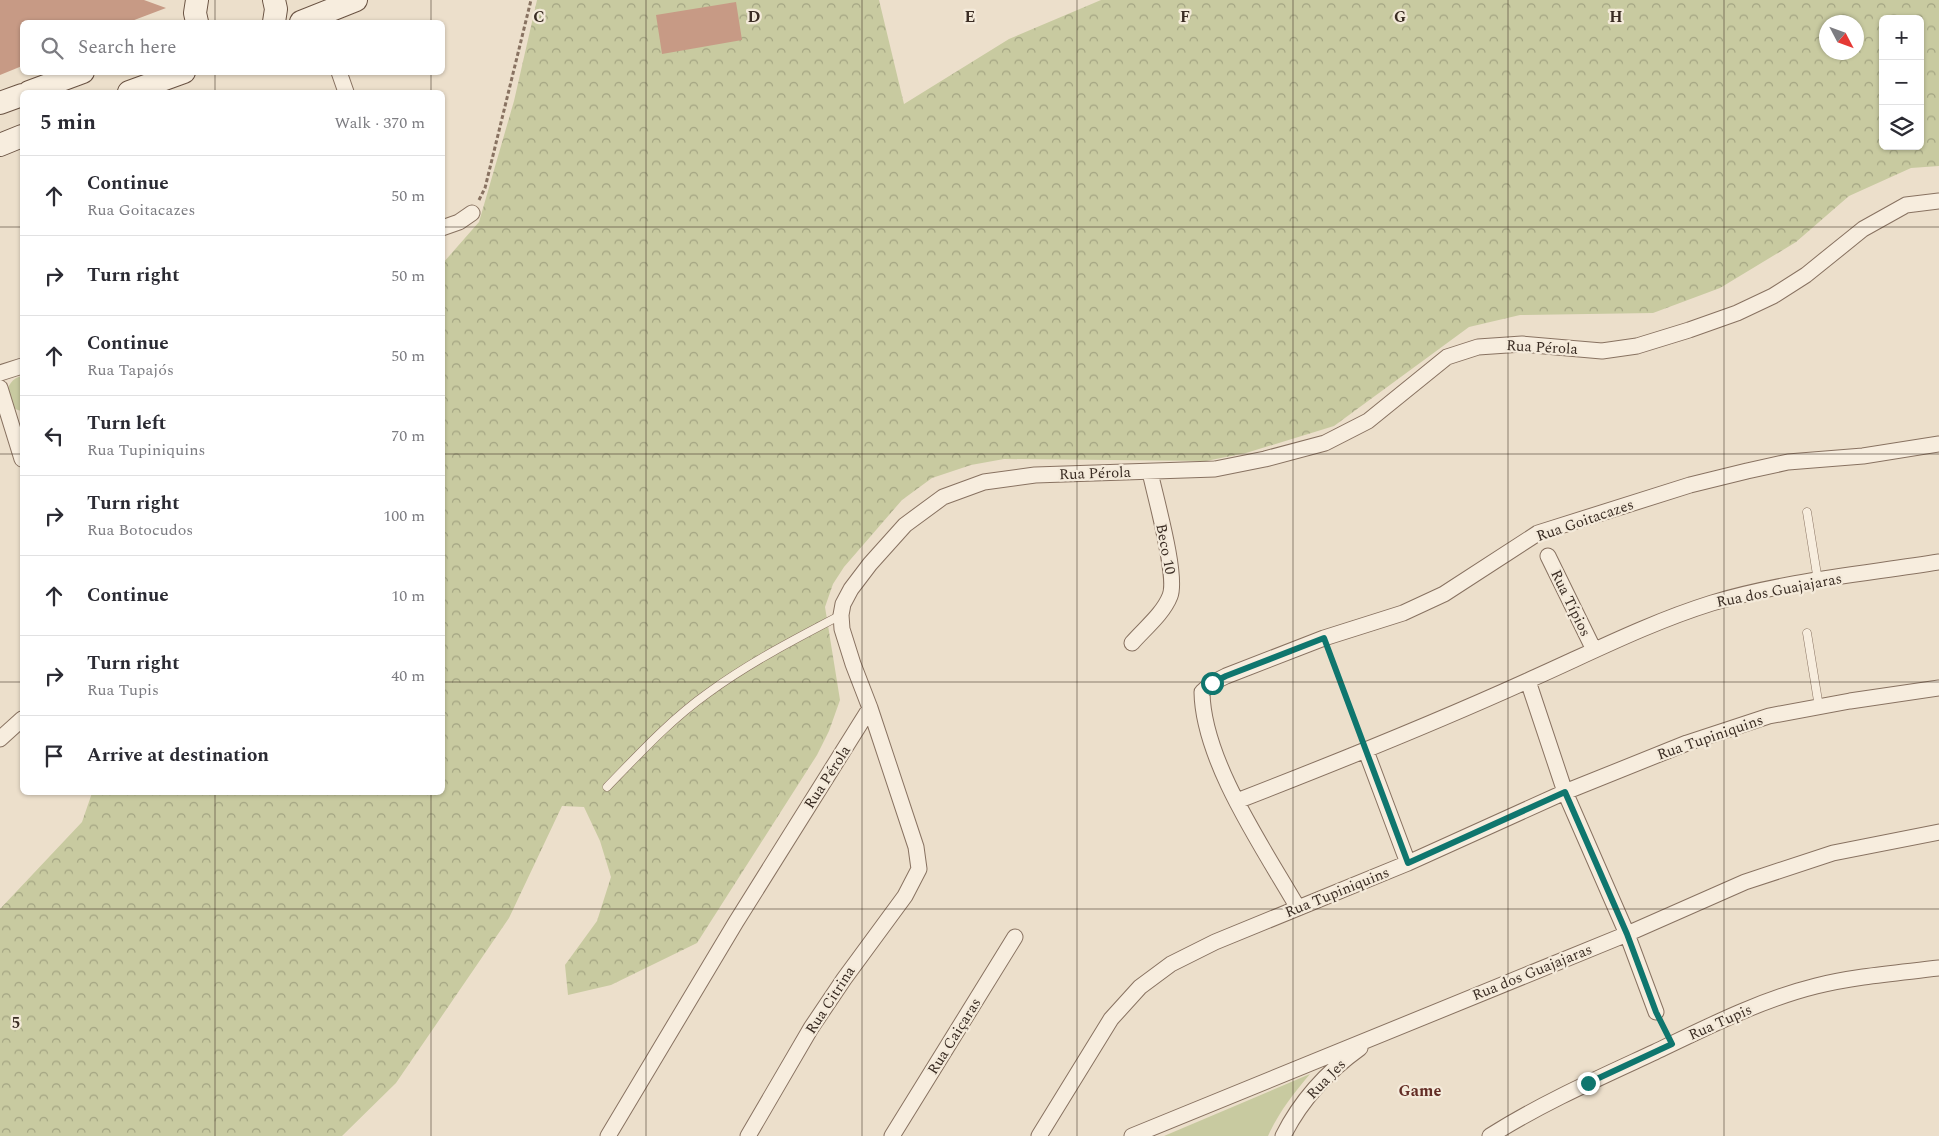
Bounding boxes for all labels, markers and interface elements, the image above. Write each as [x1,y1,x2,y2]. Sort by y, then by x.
text: C [533,5,545,29]
text: D [748,5,761,29]
text: E [965,5,975,29]
text: F [1180,5,1190,29]
text: G [1394,5,1406,29]
text: H [1609,5,1623,29]
north arrow [1819,15,1864,60]
map controls [1879,15,1924,150]
button: + [1879,15,1924,60]
search box [20,20,445,75]
text: Search here [78,33,177,62]
icon: search [38,34,66,62]
button: − [1879,60,1924,105]
button: layers [1879,105,1924,150]
text: 5 min [40,107,96,139]
text: Walk · 370 m [334,111,425,135]
text: Continue [87,169,169,198]
icon: ahead [40,182,68,210]
text: 50 m [391,184,425,208]
text: Rua Goitacazes [87,198,195,222]
text: Turn right [87,261,180,290]
icon: right [40,262,68,290]
text: 50 m [391,264,425,288]
text: Continue [87,329,169,358]
street label: Rua Pérola [1506,334,1579,361]
icon: ahead [40,342,68,370]
text: 50 m [391,344,425,368]
text: Rua Tapajós [87,358,174,382]
text: Turn left [87,409,166,438]
icon: left [40,422,68,450]
text: 70 m [391,424,425,448]
text: Rua Tupiniquins [87,438,205,462]
street label: Rua Pérola [1059,461,1132,486]
text: Turn right [87,489,180,518]
street label: Rua Goitacazes [1533,493,1637,548]
icon: right [40,502,68,530]
text: 100 m [383,504,425,528]
text: Rua Botocudos [87,518,193,542]
street label: Beco 10 [1149,522,1182,576]
street label: Rua Típios [1544,566,1597,641]
street label: Rua dos Guajajaras [1714,567,1844,614]
text: Continue [87,581,169,610]
icon: ahead [40,582,68,610]
text: 10 m [391,584,425,608]
text: Turn right [87,649,180,678]
icon: right [40,662,68,690]
text: 40 m [391,664,425,688]
route start [1201,672,1224,695]
text: Rua Tupis [87,678,159,702]
street label: Rua Tupiniquins [1654,709,1766,766]
street label: Rua Pérola [798,740,857,814]
text: Arrive at destination [87,741,269,770]
icon: arrive [40,742,68,770]
street label: Rua Tupiniquins [1281,861,1393,924]
street label: Rua dos Guajajaras [1469,938,1596,1007]
street label: Rua Citrina [800,961,861,1039]
street label: Rua Caiçaras [922,993,987,1079]
street label: Rua Tupis [1685,998,1756,1047]
text: 5 [12,1011,20,1035]
street label: Rua Jes [1301,1054,1352,1105]
route end [1577,1072,1600,1095]
district label: Game [1399,1079,1441,1103]

